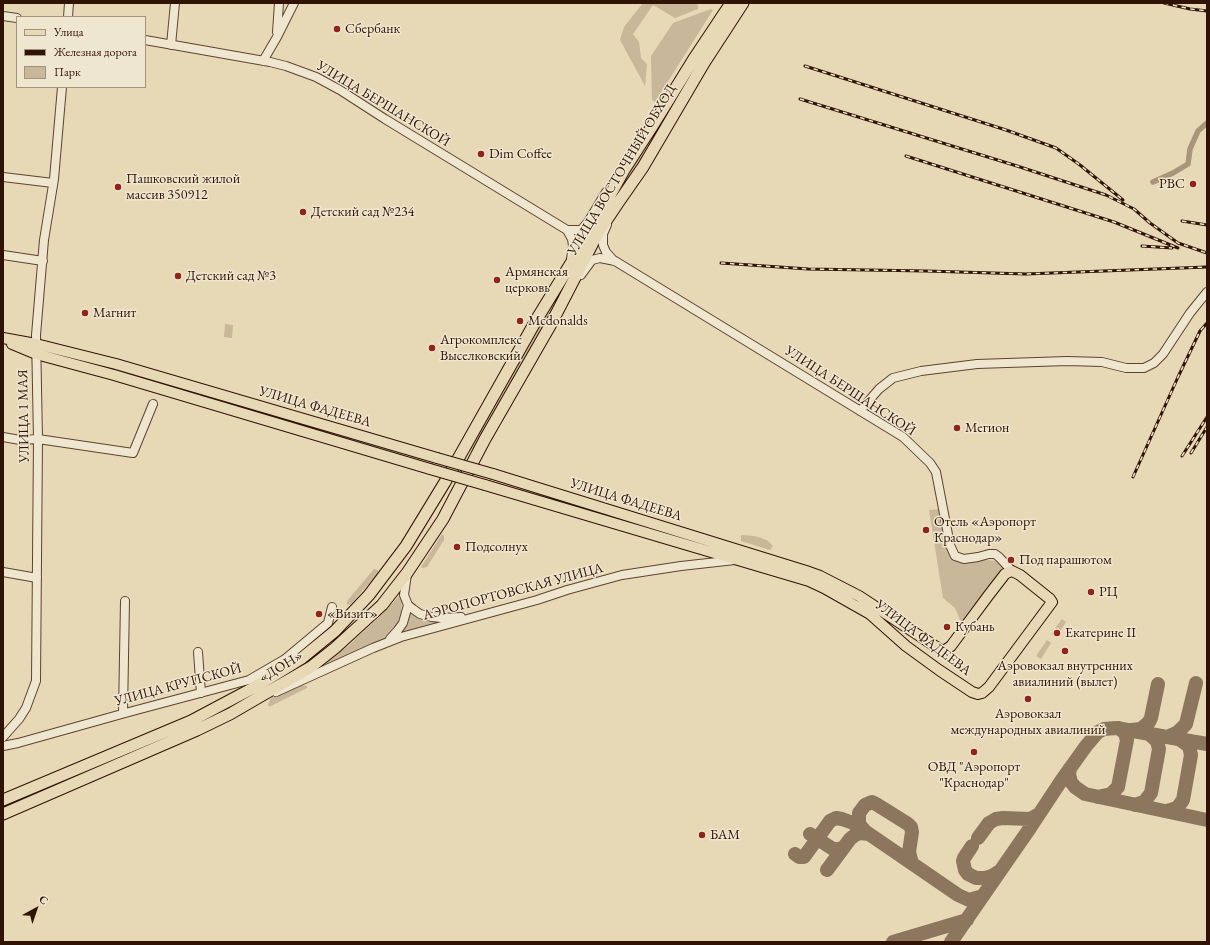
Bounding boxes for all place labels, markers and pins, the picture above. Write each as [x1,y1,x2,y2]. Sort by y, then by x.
place label: Сбербанк [345,21,400,37]
marker: Сбербанк [332,24,342,34]
place label: Dim Coffee [489,146,552,162]
marker: Dim Coffee [476,149,486,159]
place label: Пашковский жилой массив 350912 [126,171,240,204]
place label: РВС [1159,176,1185,192]
marker: РВС [1188,179,1198,189]
marker: Пашковский жилой массив 350912 [113,182,123,192]
place label: Детский сад №234 [311,204,414,220]
marker: Детский сад №234 [298,207,308,217]
place label: Армянская церковь [505,264,568,296]
place label: Детский сад №3 [186,268,276,284]
marker: Детский сад №3 [173,271,183,281]
marker: Армянская церковь [492,275,502,285]
place label: Магнит [93,305,136,321]
marker: Магнит [80,308,90,318]
place label: Mcdonalds [528,313,588,329]
marker: Mcdonalds [515,316,525,326]
place label: Агрокомплекс Выселковский [440,332,522,364]
marker: Агрокомплекс Выселковский [427,343,437,353]
place label: Мегион [965,420,1009,436]
marker: Мегион [952,423,962,433]
place label: Отель «Аэропорт Краснодар» [934,514,1036,546]
marker: Отель «Аэропорт Краснодар» [921,525,931,535]
place label: Подсолнух [465,539,528,555]
marker: Подсолнух [452,542,462,552]
place label: Под парашютом [1019,552,1112,568]
marker: Под парашютом [1006,555,1016,565]
place label: РЦ [1099,584,1118,600]
marker: РЦ [1086,587,1096,597]
place label: «Визит» [327,606,378,622]
marker: «Визит» [314,609,324,619]
place label: Кубань [955,619,995,635]
marker: Кубань [942,622,952,632]
place label: Екатерине II [1065,625,1136,641]
marker: Екатерине II [1052,628,1062,638]
marker: Аэровокзал внутренних авиалиний (вылет) [1060,646,1070,656]
place label: Аэровокзал внутренних авиалиний (вылет) [997,658,1133,690]
marker: Аэровокзал международных авиалиний [1023,694,1033,704]
place label: Аэровокзал международных авиалиний [951,706,1105,738]
marker: ОВД "Аэропорт "Краснодар" [969,747,979,757]
place label: ОВД "Аэропорт "Краснодар" [928,759,1020,792]
place label: БАМ [710,827,740,843]
marker: БАМ [697,830,707,840]

